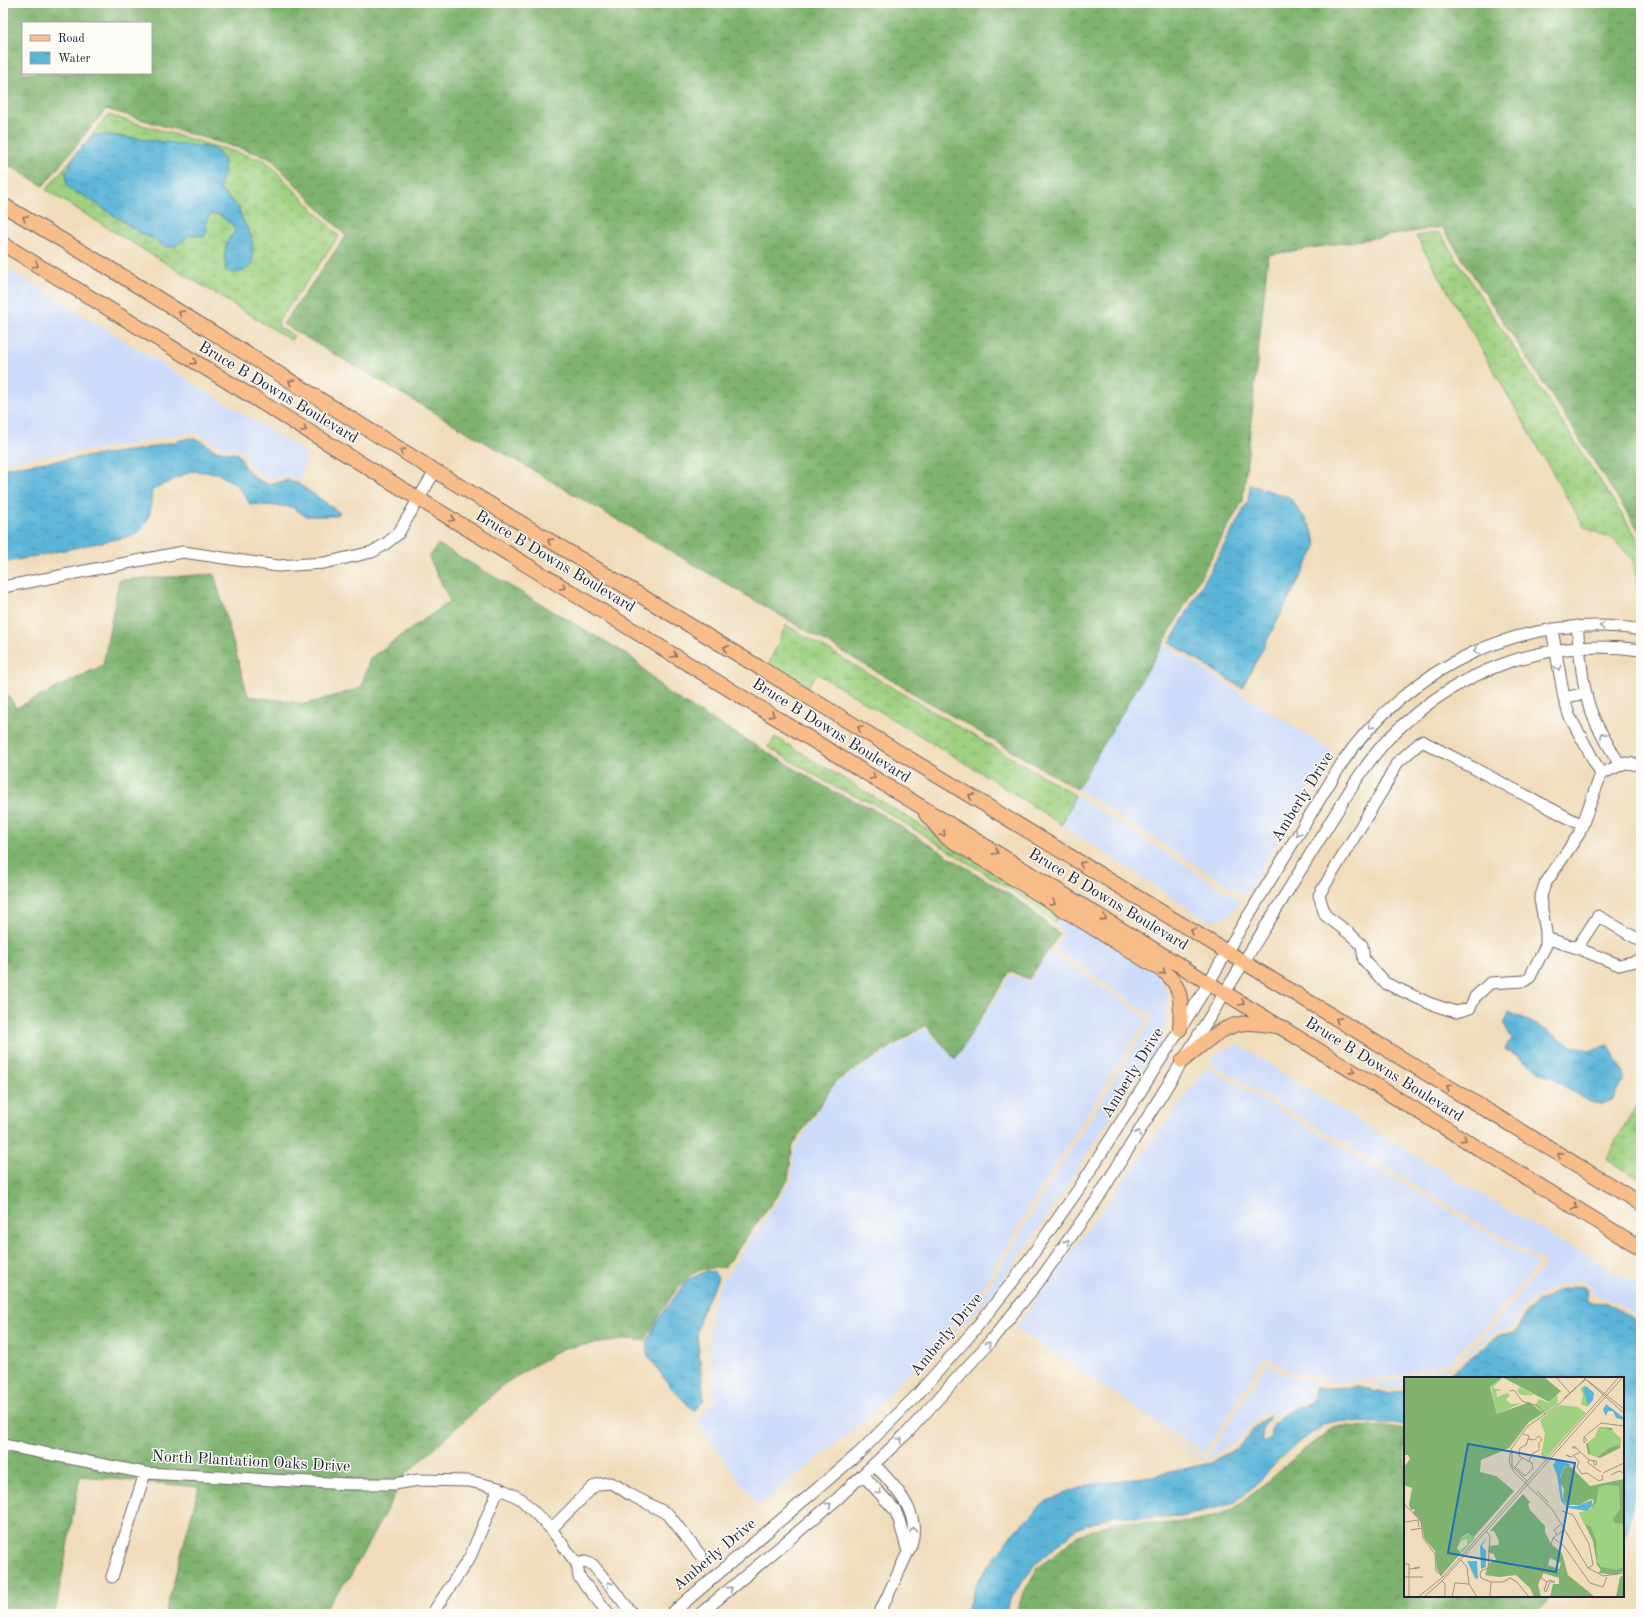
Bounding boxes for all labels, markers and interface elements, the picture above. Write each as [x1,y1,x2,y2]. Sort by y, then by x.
legend [22,22,152,74]
text: Road [58,33,85,45]
text: Water [58,53,91,65]
one-way arrow [22,216,29,223]
one-way arrow [32,260,39,267]
one-way arrow [178,310,185,318]
street label: Bruce B Downs Boulevard [195,339,361,447]
one-way arrow [190,358,197,365]
one-way arrow [288,379,295,386]
one-way arrow [300,424,307,431]
one-way arrow [399,448,406,455]
street label: Bruce B Downs Boulevard [472,508,638,616]
one-way arrow [448,515,455,522]
one-way arrow [547,538,554,545]
one-way arrow [559,582,566,590]
one-way arrow [1599,621,1605,630]
one-way arrow [723,645,730,653]
one-way arrow [1472,646,1479,654]
one-way arrow [670,650,677,658]
one-way arrow [1553,665,1562,671]
street label: Bruce B Downs Boulevard [749,676,913,786]
one-way arrow [768,710,775,718]
one-way arrow [1368,721,1375,729]
one-way arrow [857,726,864,733]
one-way arrow [1601,732,1608,740]
street label: Amberly Drive [1269,749,1337,845]
one-way arrow [869,772,876,780]
one-way arrow [968,793,975,801]
one-way arrow [938,829,946,836]
one-way arrow [1295,829,1303,836]
street label: Bruce B Downs Boulevard [1025,846,1191,954]
one-way arrow [992,847,999,854]
one-way arrow [1079,861,1086,868]
one-way arrow [1049,898,1056,906]
one-way arrow [1100,913,1107,920]
one-way arrow [1190,929,1197,936]
one-way arrow [1159,967,1166,974]
one-way arrow [1238,998,1245,1005]
street label: Bruce B Downs Boulevard [1302,1015,1466,1125]
one-way arrow [1335,1017,1342,1024]
street label: Amberly Drive [1099,1025,1167,1121]
one-way arrow [1349,1066,1356,1073]
one-way arrow [1446,1085,1453,1092]
one-way arrow [1134,1130,1141,1137]
one-way arrow [1460,1134,1467,1141]
one-way arrow [1557,1152,1564,1160]
one-way arrow [1570,1202,1577,1209]
one-way arrow [1062,1239,1069,1246]
street label: Amberly Drive [908,1290,986,1380]
one-way arrow [983,1342,990,1349]
inset map [1404,1377,1624,1597]
one-way arrow [895,1437,903,1445]
street label: North Plantation Oaks Drive [151,1449,351,1475]
one-way arrow [874,1487,882,1495]
one-way arrow [825,1503,832,1510]
street label: Amberly Drive [670,1516,760,1594]
one-way arrow [909,1527,917,1533]
one-way arrow [606,1581,613,1588]
one-way arrow [725,1586,732,1593]

